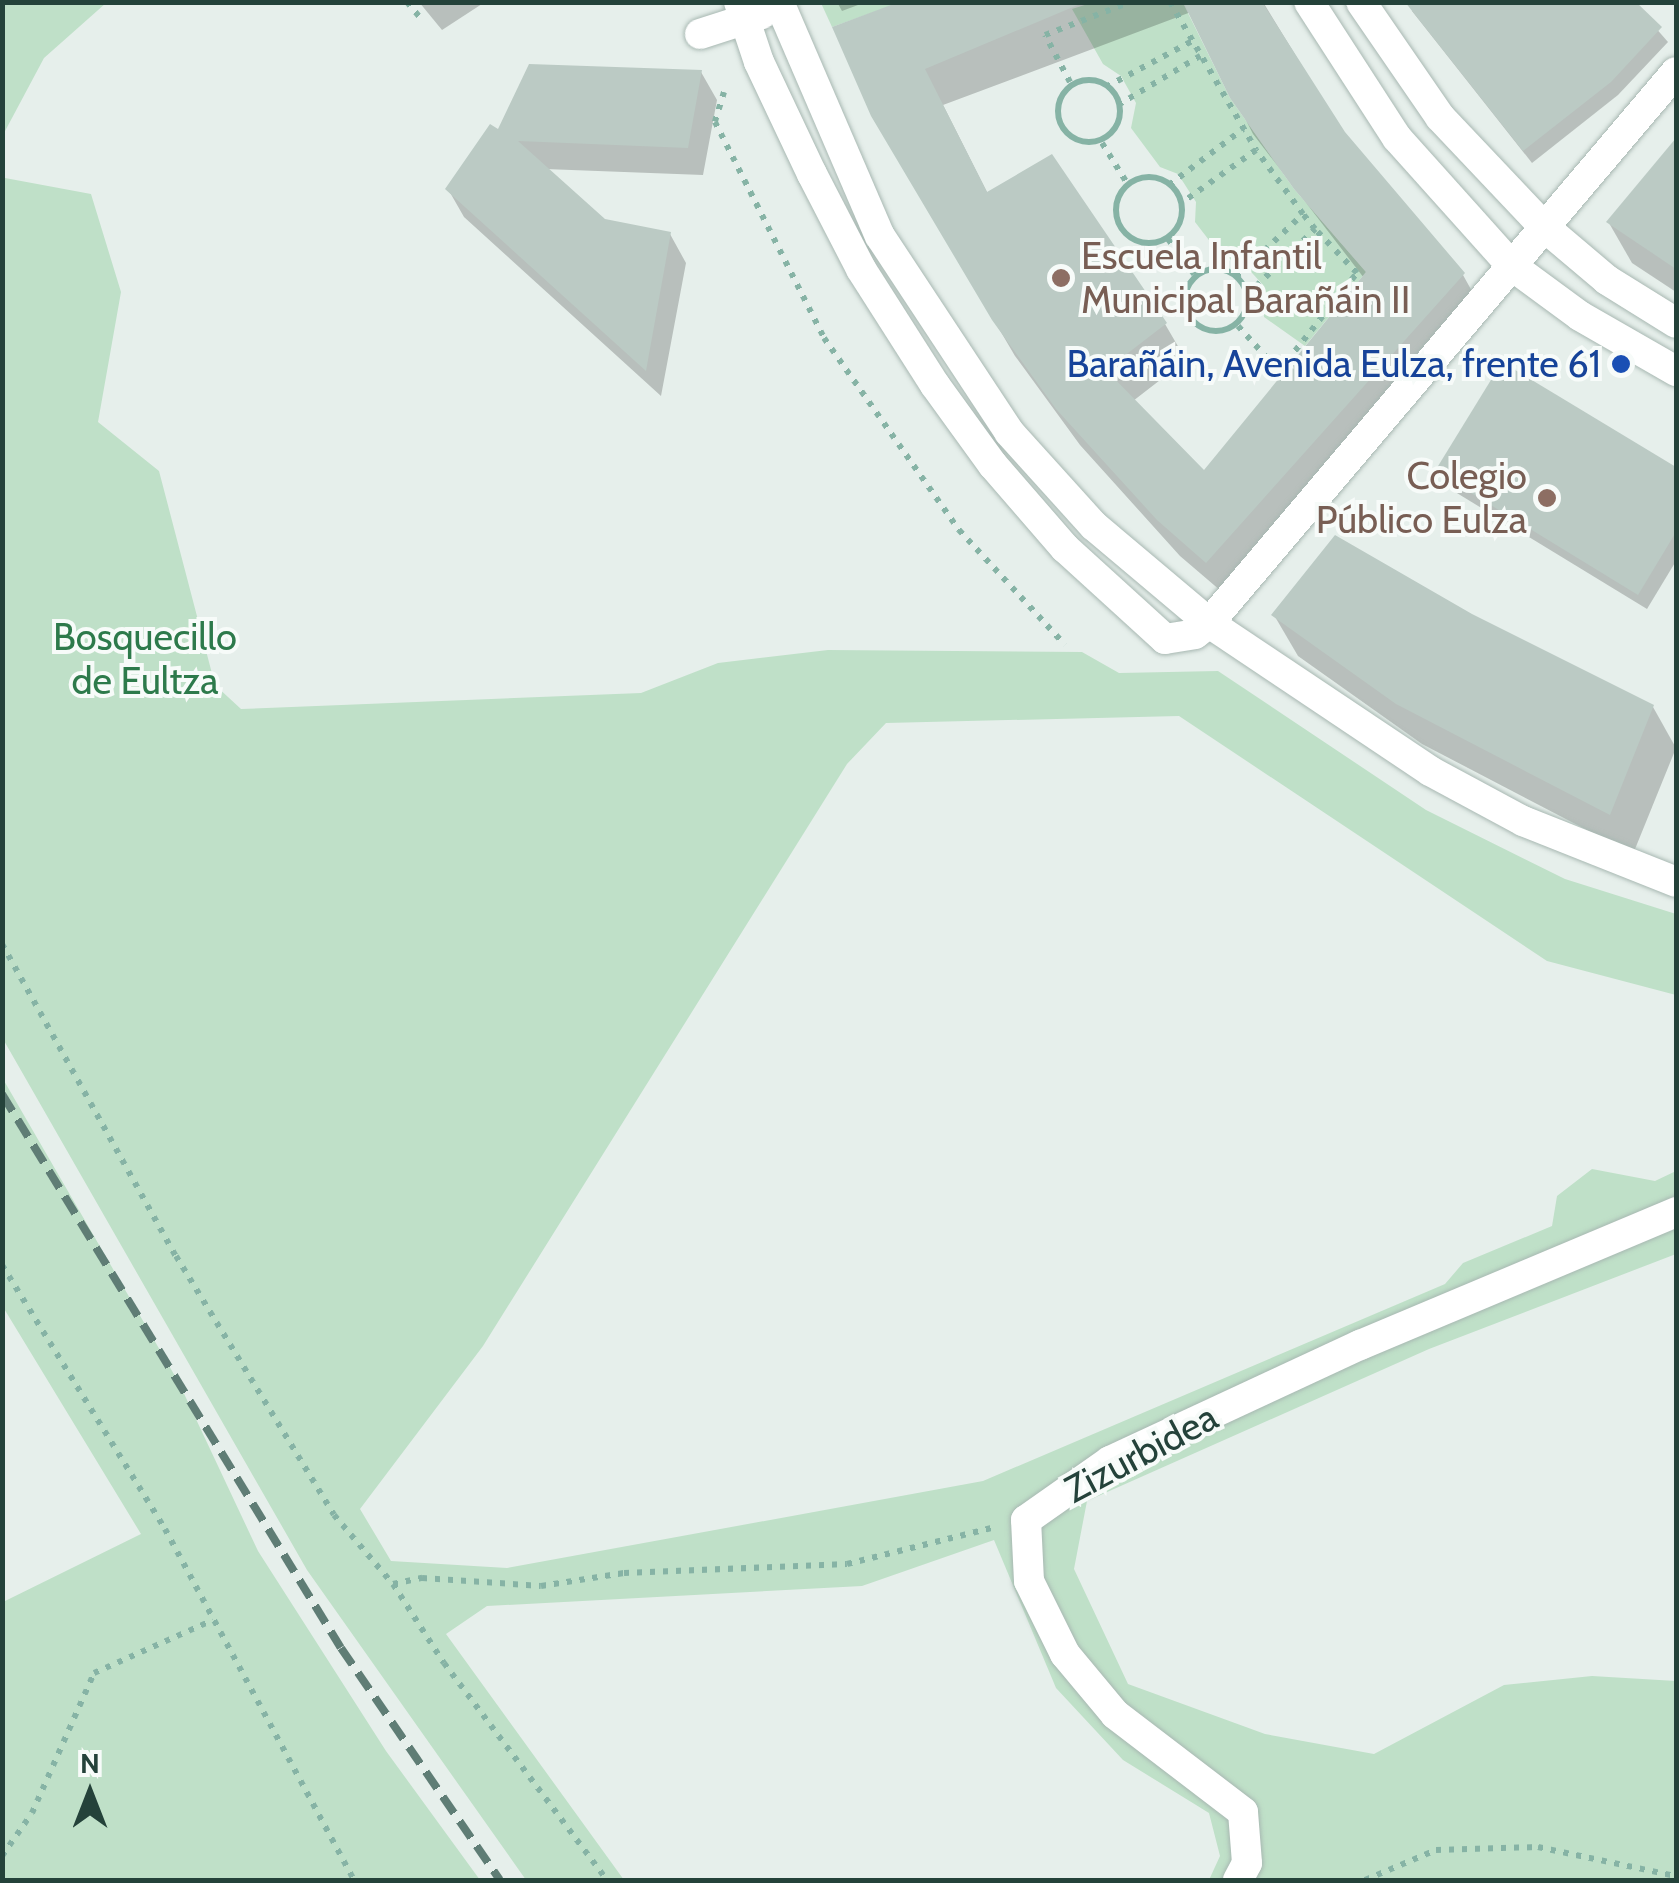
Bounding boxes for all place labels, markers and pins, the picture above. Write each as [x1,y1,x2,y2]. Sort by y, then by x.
place label: Escuela Infantil Municipal Barañáin II [1081,233,1410,322]
marker: Escuela Infantil Municipal Barañáin II [1050,267,1072,289]
place label: Barañáin, Avenida Eulza, frente 61 [1067,341,1601,387]
marker: Barañáin, Avenida Eulza, frente 61 [1610,353,1632,375]
place label: Colegio Público Eulza [1316,453,1527,542]
marker: Colegio Público Eulza [1536,487,1558,509]

